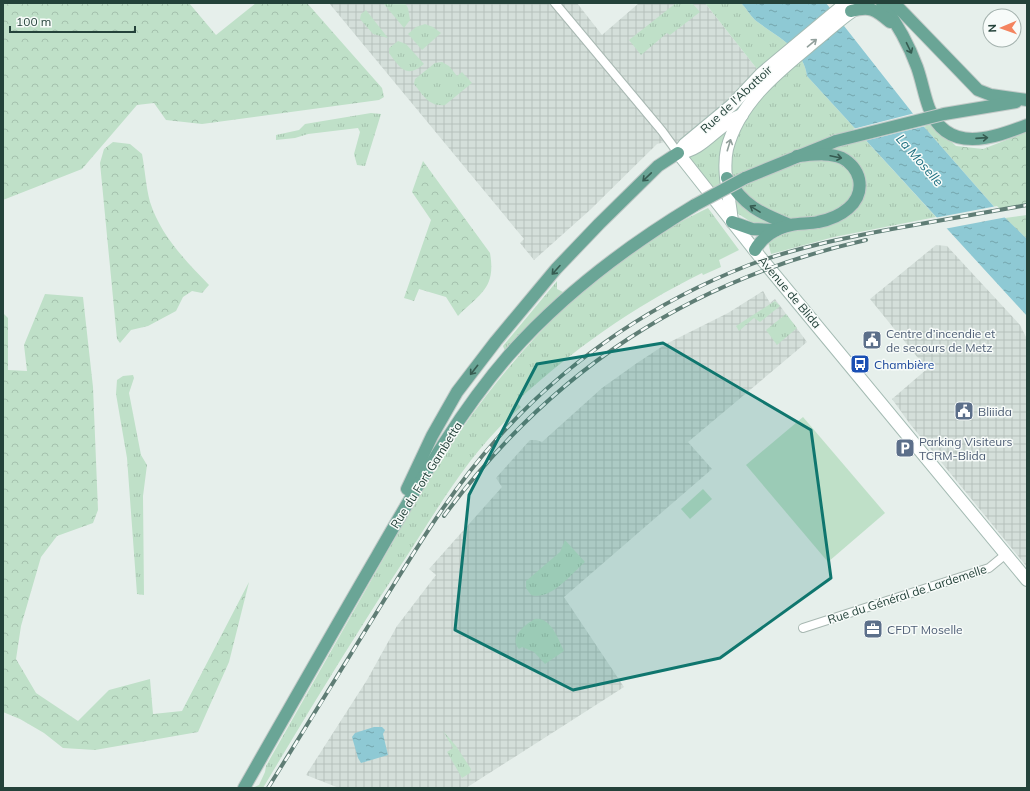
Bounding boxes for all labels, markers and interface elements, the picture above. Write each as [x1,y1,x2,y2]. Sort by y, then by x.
scale bar [10,8,135,34]
north arrow [982,8,1022,48]
text: 100 m [16,14,51,29]
text: N [985,24,999,33]
one-way arrow [807,39,817,48]
one-way arrow [906,42,913,54]
street label: Rue de l'Abattoir [697,61,775,136]
water label: La Moselle [893,131,947,189]
one-way arrow [975,135,988,142]
one-way arrow [726,139,733,152]
one-way arrow [829,153,842,161]
one-way arrow [642,172,652,182]
one-way arrow [749,204,761,212]
street label: Avenue de Blida [755,253,825,331]
one-way arrow [552,264,561,275]
place label: Centre d’incendie et de secours de Metz [886,326,995,355]
public building icon: Centre d’incendie et de secours de Metz [861,329,883,351]
bus stop icon: Chambière [849,353,871,375]
place label: Chambière [874,357,934,372]
one-way arrow [469,364,478,375]
public building icon: Bliiida [953,400,975,422]
place label: Bliiida [978,404,1012,419]
street label: Rue du Fort Gambetta [387,419,465,531]
place label: Parking Visiteurs TCRM-Blida [919,434,1012,463]
parking icon: Parking Visiteurs TCRM-Blida [894,437,916,459]
street label: Rue du Général de Lardemelle [826,561,988,627]
office icon: CFDT Moselle [862,618,884,640]
place label: CFDT Moselle [887,622,963,637]

